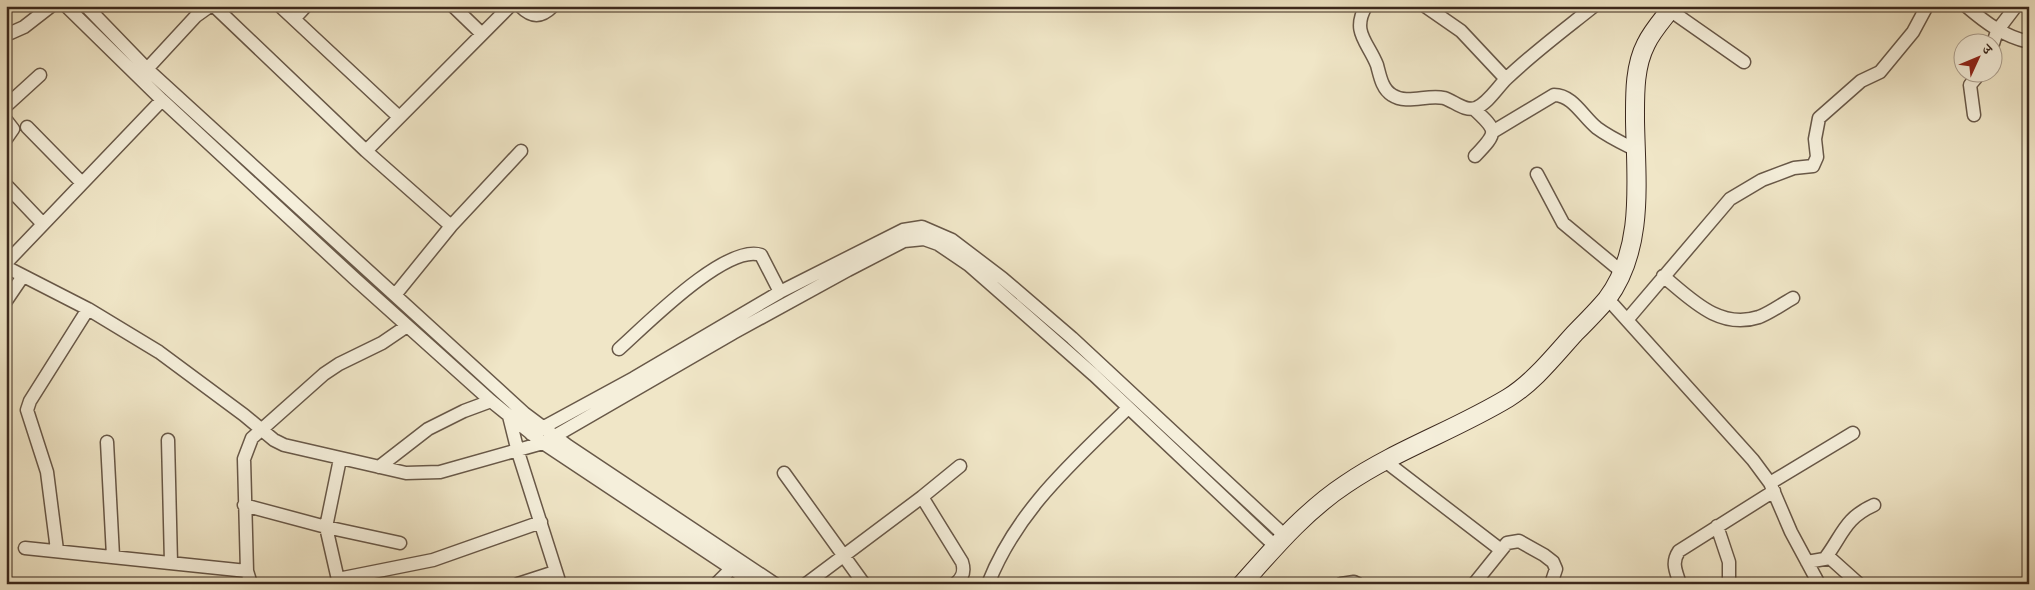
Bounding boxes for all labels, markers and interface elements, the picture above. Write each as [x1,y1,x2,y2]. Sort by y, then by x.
north arrow [1952,32,2002,82]
text: उ [1978,40,1996,58]

